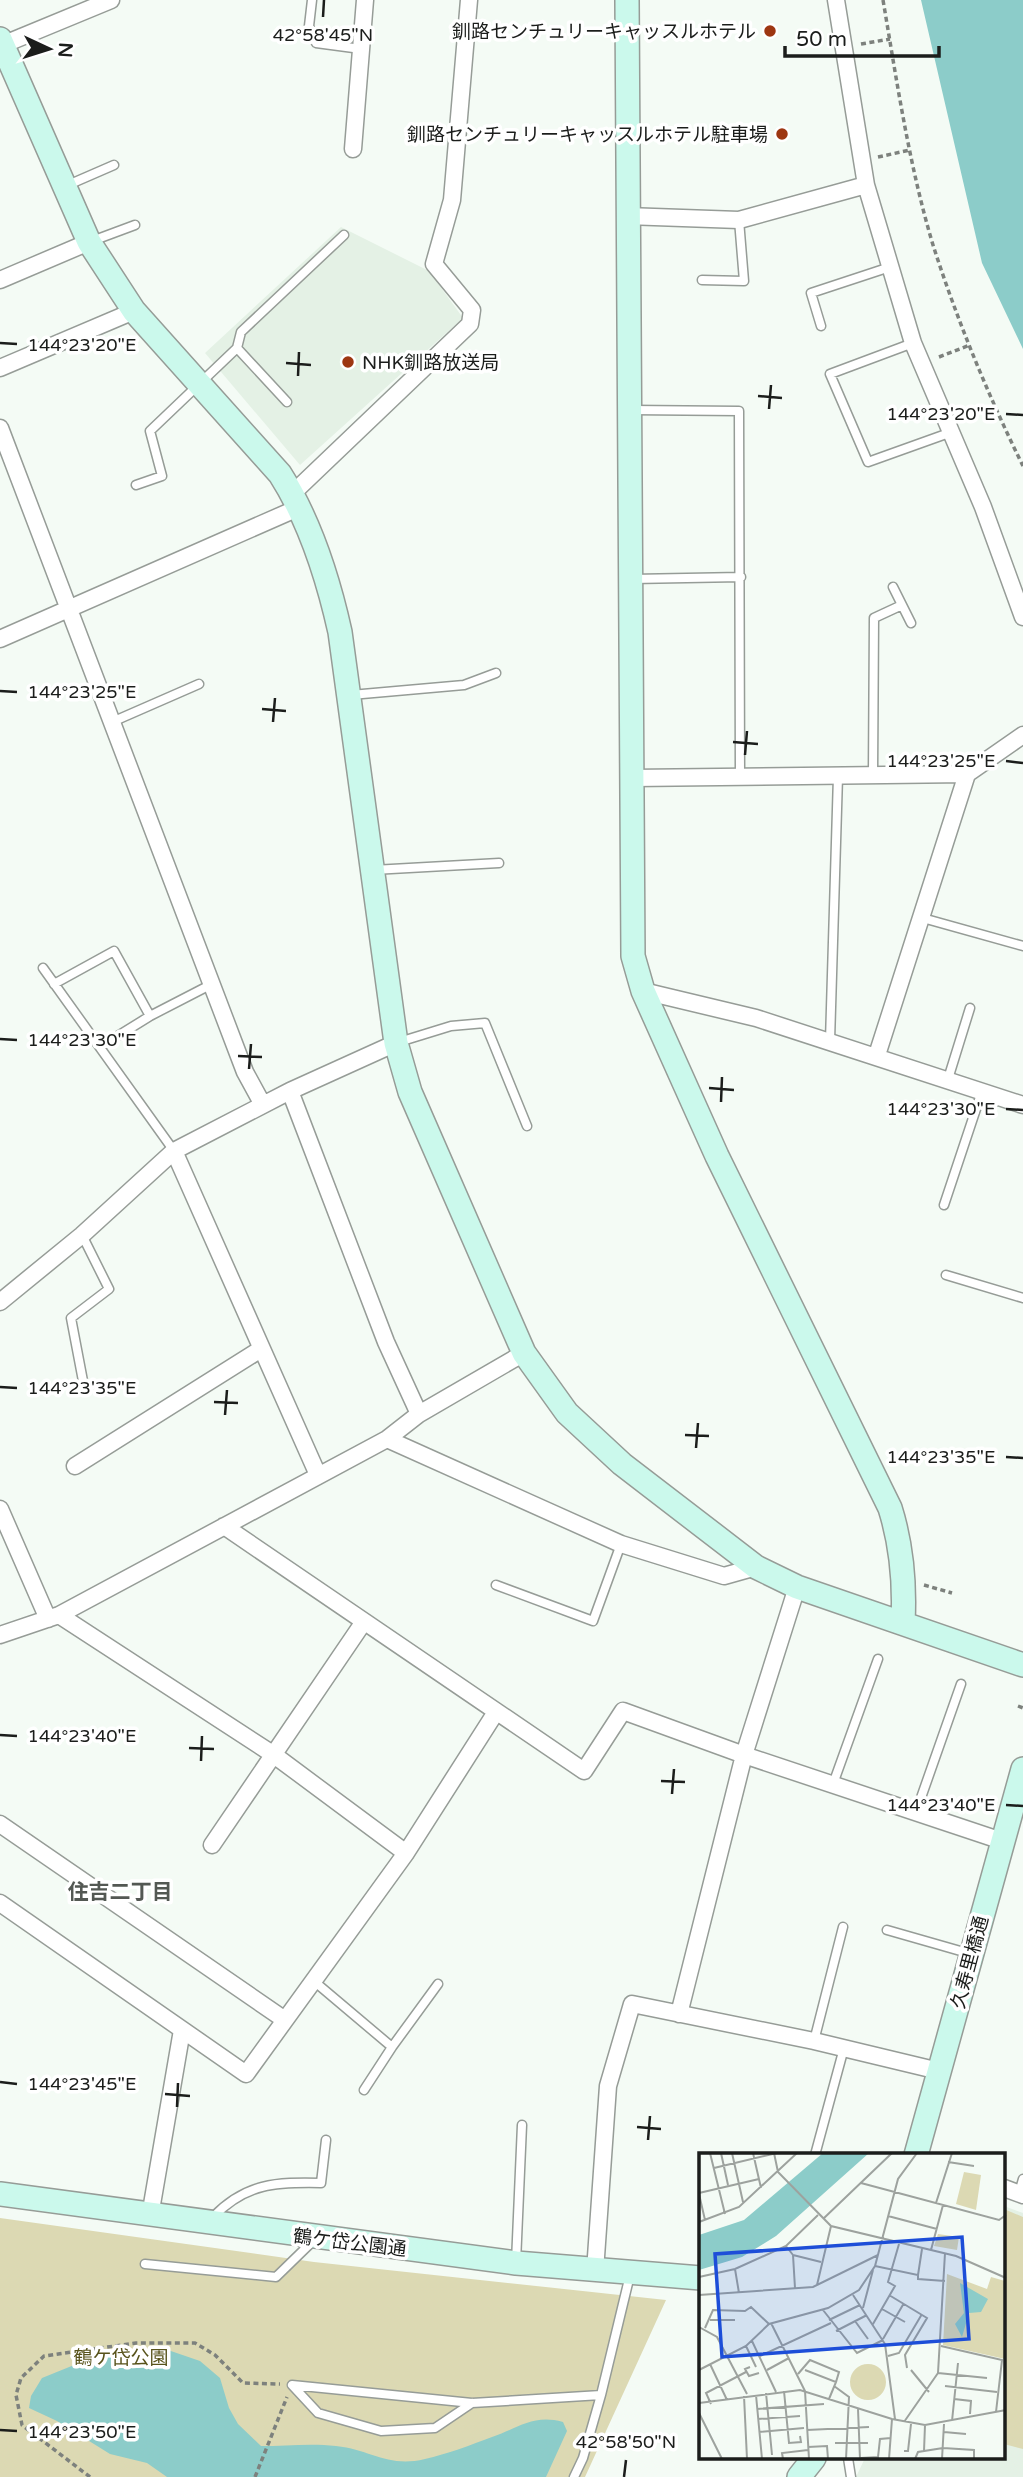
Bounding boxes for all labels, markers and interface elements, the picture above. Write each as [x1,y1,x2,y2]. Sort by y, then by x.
north arrow [14,14,84,84]
scale bar [785,14,939,58]
place label: 釧路センチュリーキャッスルホテル [452,21,756,43]
marker: 釧路センチュリーキャッスルホテル [762,23,778,39]
text: 42°58'45"N [273,24,373,46]
text: 50 m [796,27,847,52]
text: N [53,42,76,58]
place label: 釧路センチュリーキャッスルホテル駐車場 [407,124,768,146]
marker: 釧路センチュリーキャッスルホテル駐車場 [774,126,790,142]
text: 144°23'20"E [28,334,136,356]
place label: NHK釧路放送局 [362,352,499,374]
marker: NHK釧路放送局 [340,354,356,370]
text: 144°23'20"E [887,403,995,425]
text: 144°23'25"E [28,681,136,703]
text: 144°23'25"E [887,750,995,772]
text: 144°23'30"E [28,1029,136,1051]
text: 144°23'30"E [887,1098,995,1120]
text: 144°23'35"E [28,1377,136,1399]
text: 144°23'35"E [887,1446,995,1468]
text: 144°23'40"E [28,1725,136,1747]
text: 144°23'40"E [887,1794,995,1816]
district label: 住吉二丁目 [68,1880,173,1905]
street label: 久寿里橋通 [947,1914,993,2011]
text: 144°23'45"E [28,2073,136,2095]
inset map [699,2153,1006,2460]
street label: 鶴ケ岱公園通 [292,2225,408,2261]
park label: 鶴ケ岱公園 [73,2347,169,2369]
text: 144°23'50"E [28,2421,136,2443]
text: 42°58'50"N [576,2431,676,2453]

